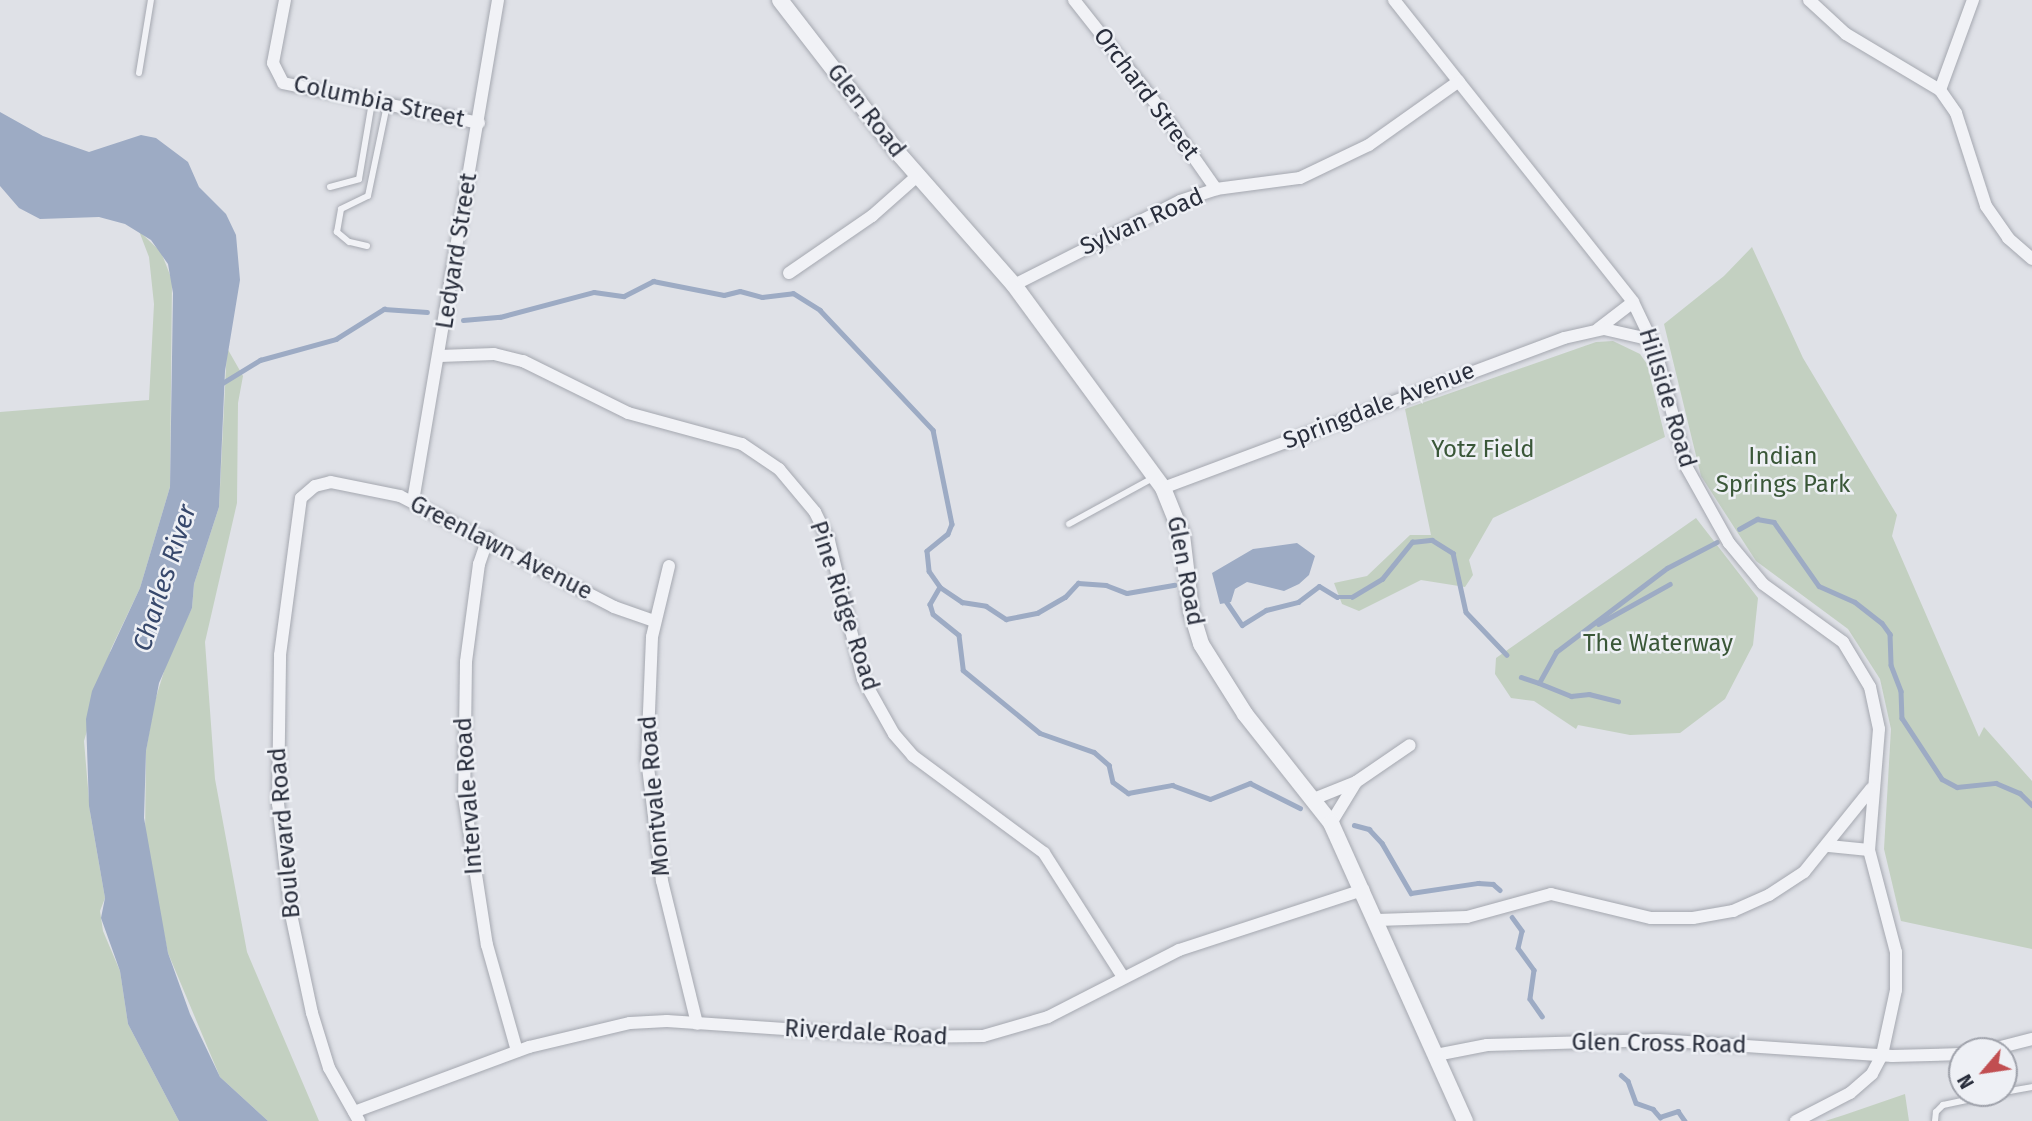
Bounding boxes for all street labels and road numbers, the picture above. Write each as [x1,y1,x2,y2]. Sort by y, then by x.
street label: Orchard Street [1087,22,1205,166]
street label: Glen Road [821,58,911,164]
street label: Columbia Street [291,70,467,134]
street label: Ledyard Street [430,171,484,331]
street label: Sylvan Road [1076,182,1208,262]
street label: Hillside Road [1632,325,1702,471]
street label: Springdale Avenue [1279,356,1479,456]
street label: Greenlawn Avenue [405,490,597,606]
street label: Glen Road [1160,514,1210,628]
street label: Pine Ridge Road [803,518,885,694]
street label: Montvale Road [634,714,676,878]
street label: Intervale Road [449,716,489,876]
street label: Boulevard Road [263,746,307,920]
street label: Riverdale Road [784,1014,948,1052]
street label: Glen Cross Road [1571,1028,1747,1060]

